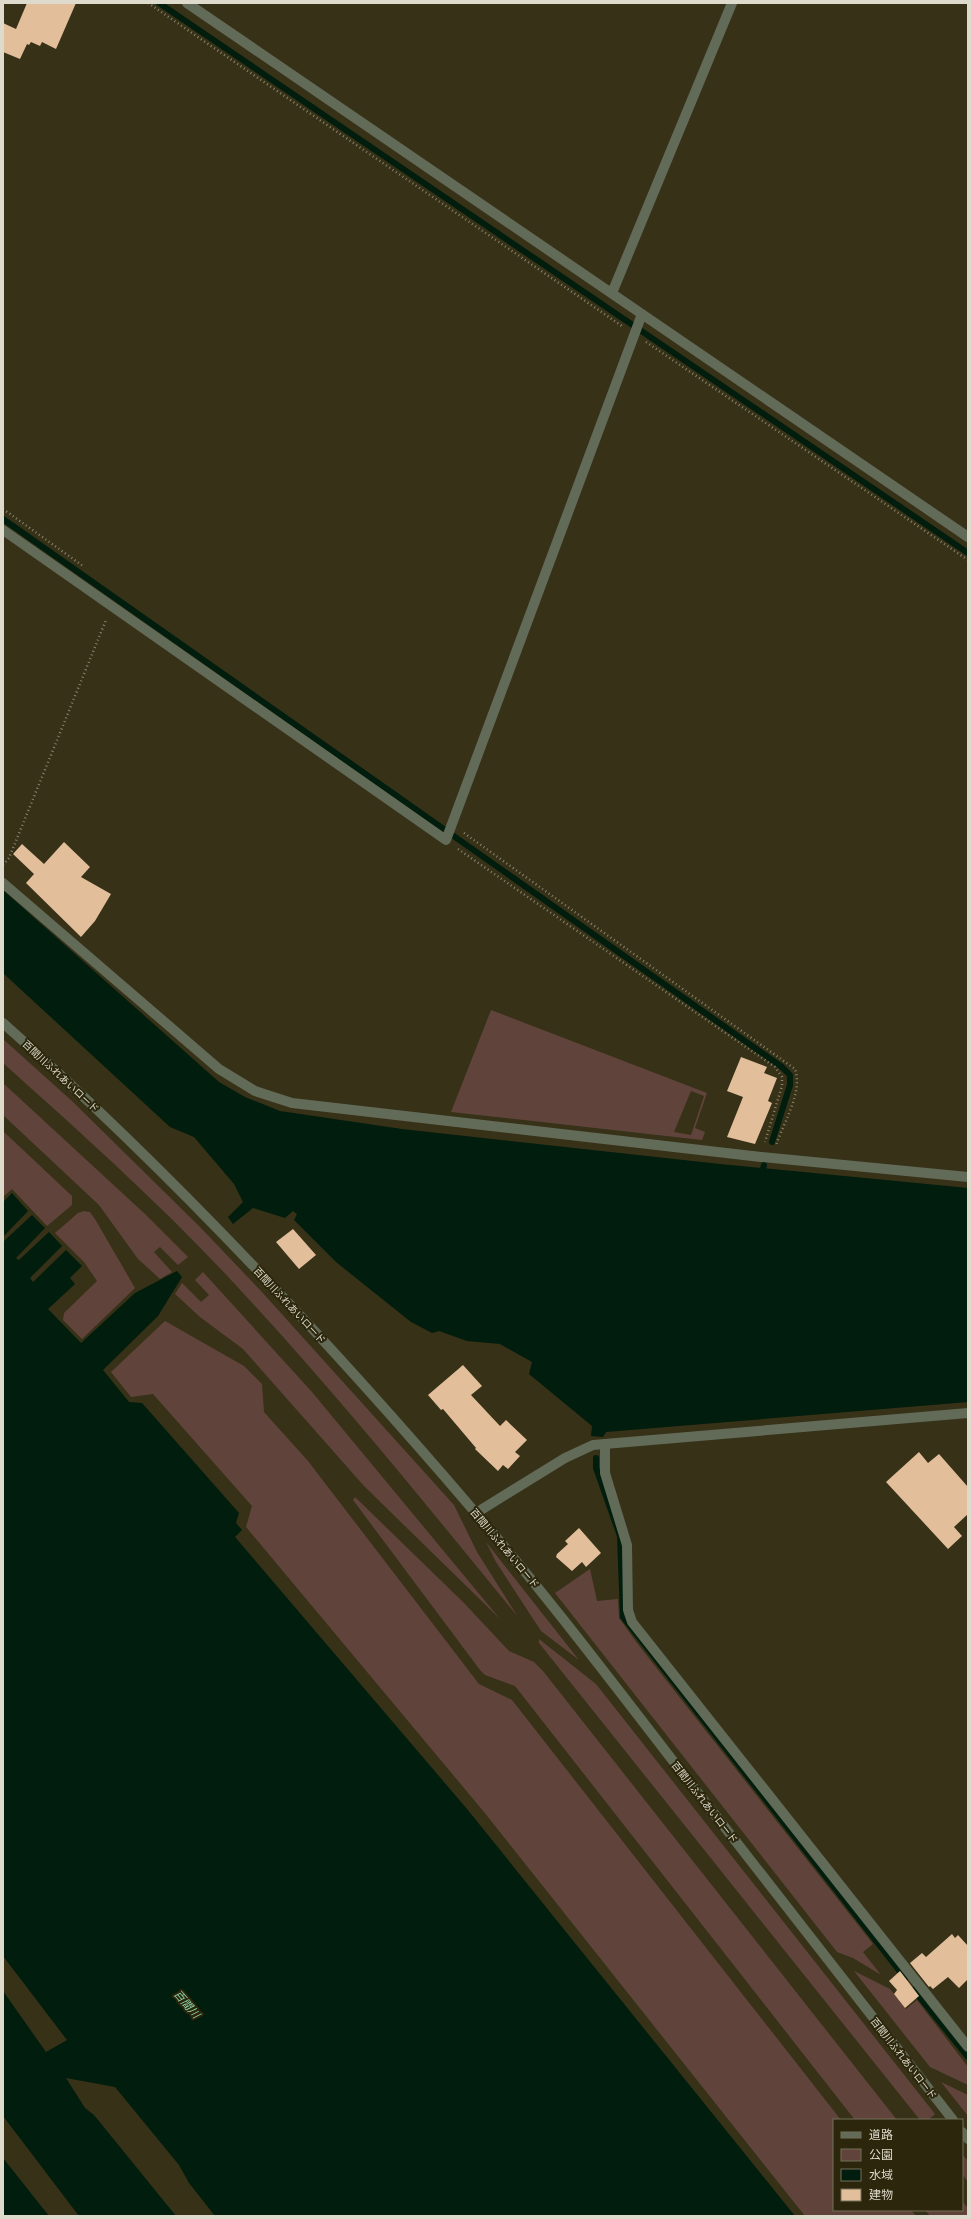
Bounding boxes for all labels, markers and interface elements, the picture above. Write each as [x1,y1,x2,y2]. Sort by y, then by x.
street label: 百間川ふれあいロード [20,1038,101,1115]
street label: 百間川ふれあいロード [251,1265,328,1346]
street label: 百間川ふれあいロード [467,1506,541,1591]
street label: 百間川ふれあいロード [669,1760,740,1846]
water label: 百間川 [171,1988,203,2022]
street label: 百間川ふれあいロード [868,2016,939,2102]
legend [833,2119,963,2211]
text: 道路 [869,2128,893,2142]
text: 公園 [869,2148,893,2162]
text: 水域 [869,2168,893,2182]
text: 建物 [869,2188,893,2202]

